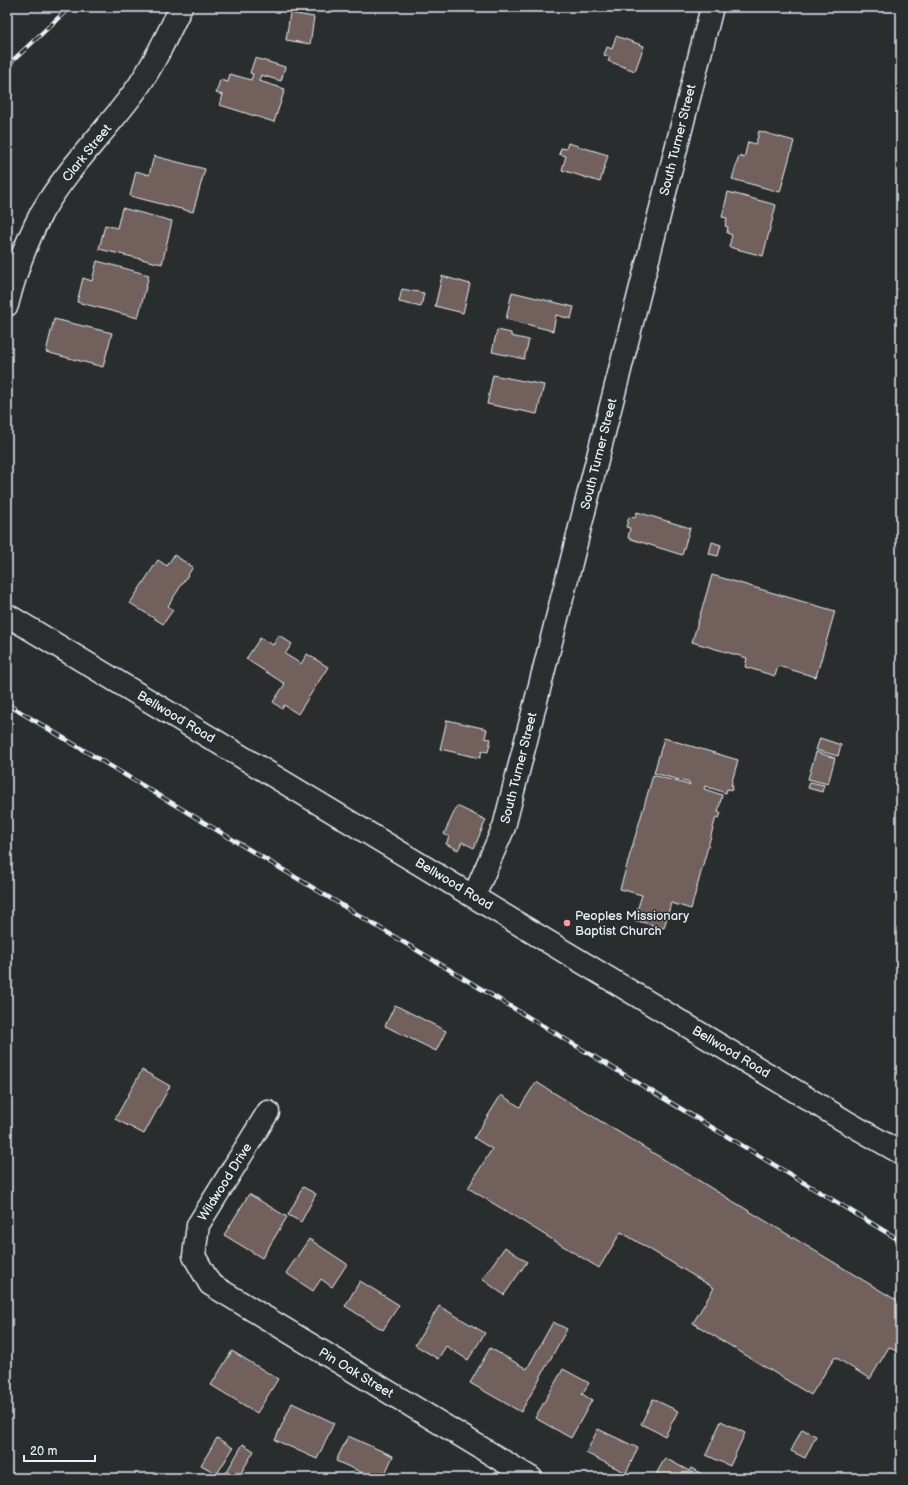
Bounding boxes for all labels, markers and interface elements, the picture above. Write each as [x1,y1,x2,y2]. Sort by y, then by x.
street label: South Turner Street [656,83,700,197]
street label: Clark Street [59,121,115,185]
street label: South Turner Street [577,397,621,511]
street label: Bellwood Road [134,687,218,747]
street label: South Turner Street [497,711,541,825]
street label: Bellwood Road [412,854,496,914]
place label: Peoples Missionary Baptist Church [575,908,689,939]
marker: Peoples Missionary Baptist Church [562,918,572,928]
street label: Bellwood Road [689,1022,773,1082]
street label: Wildwood Drive [195,1140,256,1224]
street label: Pin Oak Street [316,1344,396,1402]
scale bar [24,1437,95,1463]
text: 20 m [30,1444,57,1459]

